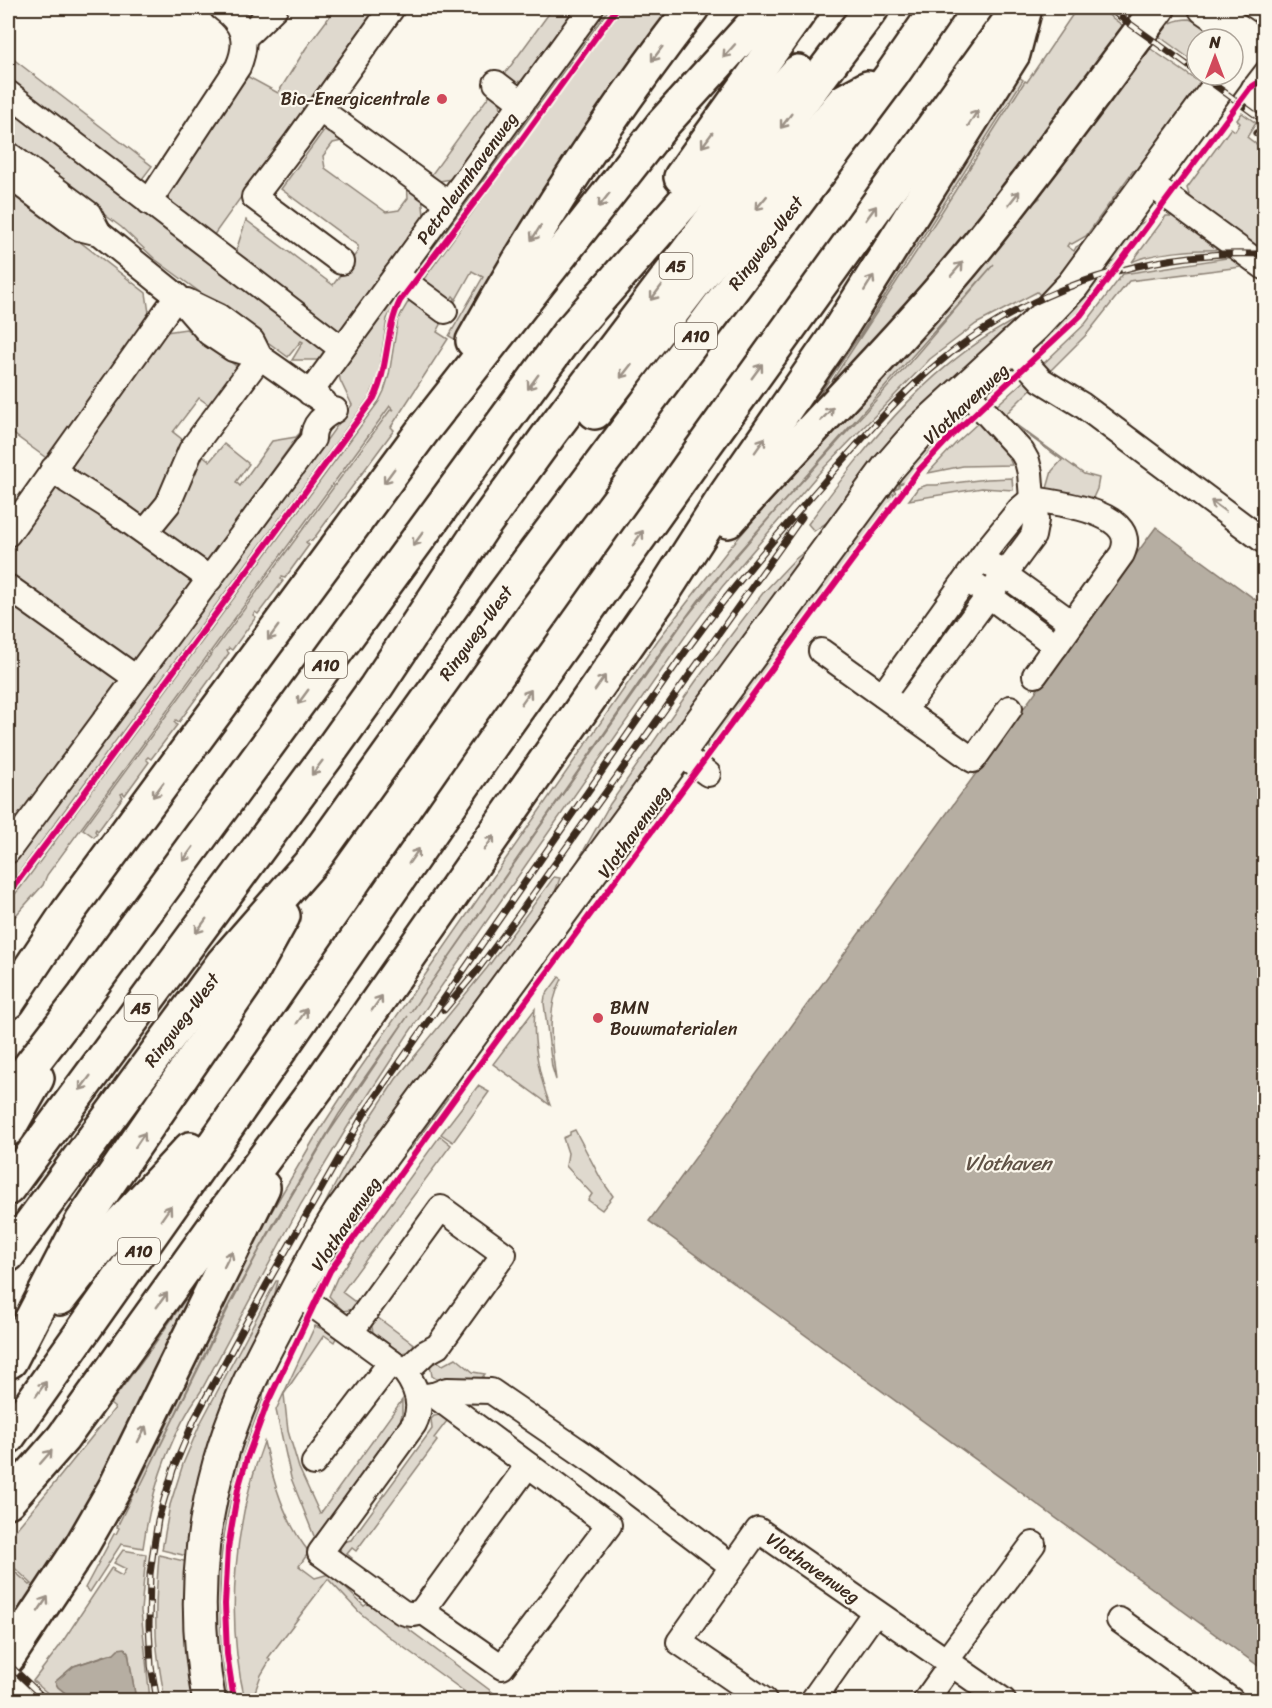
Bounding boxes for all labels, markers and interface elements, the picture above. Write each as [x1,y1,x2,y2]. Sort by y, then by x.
north arrow [1185,27,1245,87]
text: N [1208,28,1221,57]
one-way arrow [722,43,736,58]
one-way arrow [650,46,663,62]
place label: Bio-Energicentrale [280,83,430,115]
marker: Bio-Energicentrale [435,92,449,106]
street label: Petroleumhavenweg [408,105,526,251]
one-way arrow [967,110,979,127]
one-way arrow [779,112,792,128]
one-way arrow [701,132,713,148]
street label: Ringweg-West [720,188,813,297]
one-way arrow [1008,190,1021,206]
one-way arrow [597,192,610,208]
one-way arrow [754,195,767,211]
one-way arrow [865,205,877,221]
one-way arrow [529,224,541,241]
road number: A5 [660,253,692,279]
one-way arrow [950,262,964,277]
one-way arrow [863,275,875,292]
one-way arrow [650,285,662,301]
road number: A10 [675,323,717,349]
street label: Vlothavenweg [915,355,1017,453]
one-way arrow [620,363,632,379]
one-way arrow [751,364,763,380]
one-way arrow [527,373,539,389]
one-way arrow [820,407,834,422]
one-way arrow [754,437,766,453]
one-way arrow [383,467,395,483]
one-way arrow [1210,499,1226,512]
one-way arrow [632,530,644,546]
one-way arrow [412,531,425,547]
street label: Ringweg-West [430,578,522,688]
one-way arrow [267,624,280,640]
road number: A10 [305,652,347,678]
one-way arrow [594,676,606,692]
one-way arrow [297,688,309,704]
one-way arrow [519,689,532,705]
one-way arrow [311,760,323,776]
street label: Vlothavenweg [589,779,679,885]
one-way arrow [151,781,164,797]
one-way arrow [483,835,495,852]
one-way arrow [182,845,194,861]
one-way arrow [408,849,420,865]
one-way arrow [195,918,208,934]
street label: Ringweg-West [136,965,229,1074]
place label: BMN Bouwmaterialen [610,992,738,1045]
road number: A5 [124,995,158,1021]
one-way arrow [371,995,383,1012]
one-way arrow [296,1009,308,1025]
marker: BMN Bouwmaterialen [591,1011,605,1025]
one-way arrow [79,1075,92,1091]
one-way arrow [134,1132,146,1149]
water label: Vlothaven [965,1146,1054,1181]
street label: Vlothavenweg [302,1170,390,1278]
one-way arrow [160,1205,172,1222]
road number: A10 [118,1238,160,1264]
one-way arrow [222,1250,234,1268]
one-way arrow [156,1293,168,1309]
one-way arrow [35,1382,47,1398]
one-way arrow [136,1426,148,1443]
one-way arrow [39,1450,53,1465]
street label: Vlothavenweg [759,1524,867,1612]
one-way arrow [37,1597,49,1613]

